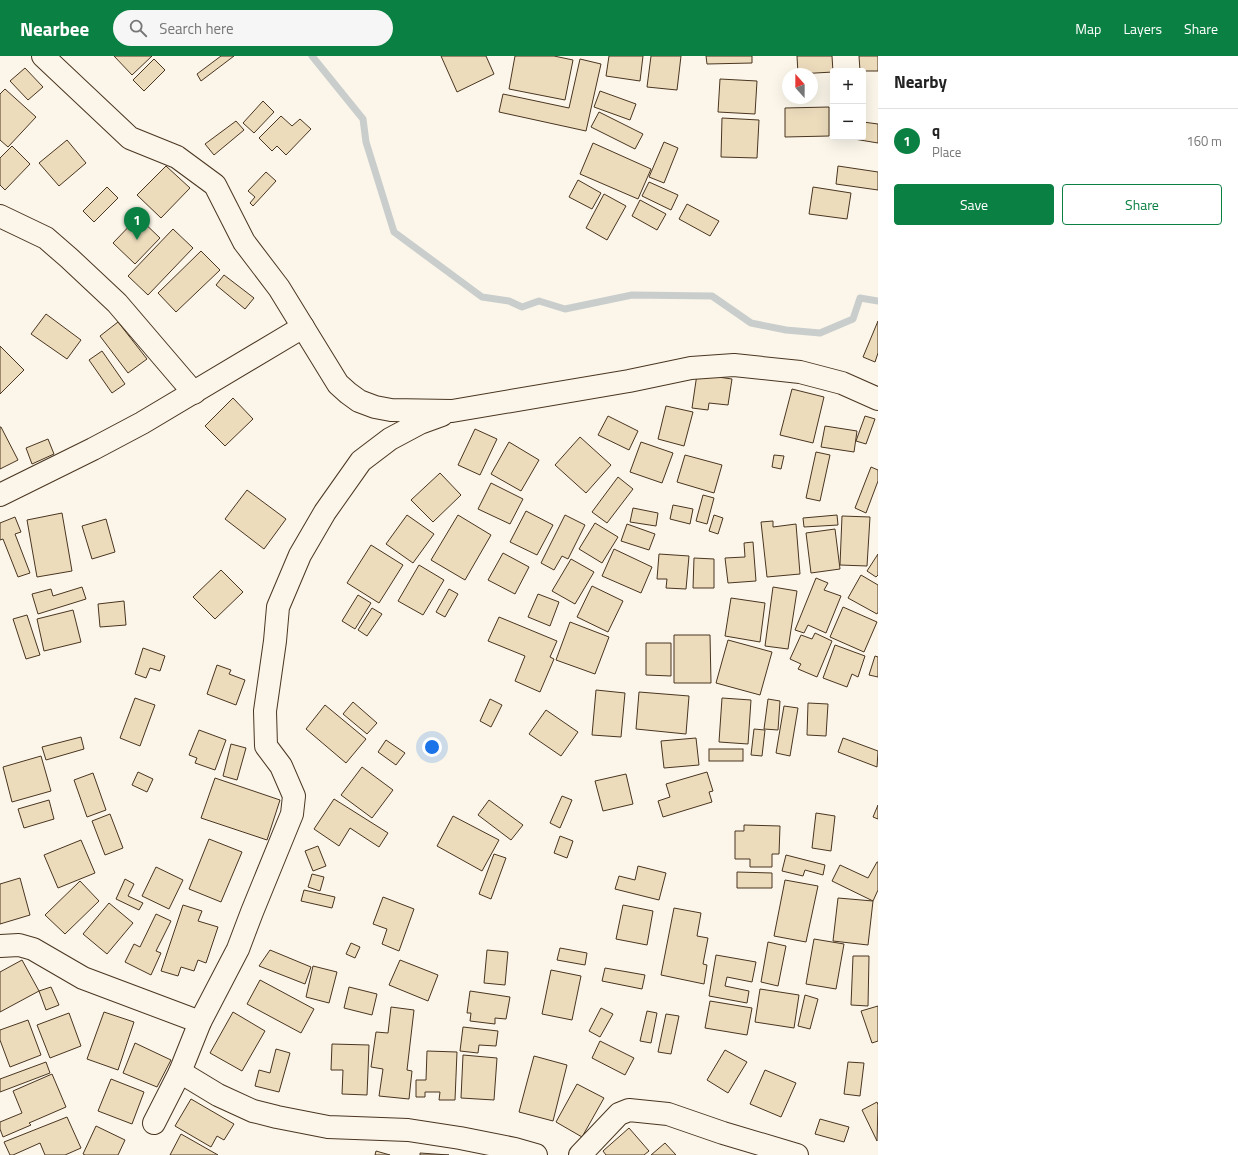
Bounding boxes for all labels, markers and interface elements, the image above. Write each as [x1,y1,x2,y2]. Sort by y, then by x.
search box [113,10,393,46]
text: Nearbee [20,14,89,43]
icon: search [127,17,149,39]
text: Search here [159,17,234,40]
text: Map [1075,18,1101,39]
text: Layers [1123,18,1162,39]
text: Share [1184,18,1218,39]
north arrow [782,68,818,104]
map controls [830,68,866,140]
button: + [830,68,866,104]
text: Nearby [894,69,947,95]
button: − [830,104,866,140]
text: q [932,119,940,142]
text: 1 [903,131,911,151]
text: 160 m [1186,131,1222,151]
text: Place [932,142,961,162]
button: Save [894,184,1054,225]
button: Share [1062,184,1222,225]
pin: 1 [124,207,150,240]
your location [422,737,442,757]

